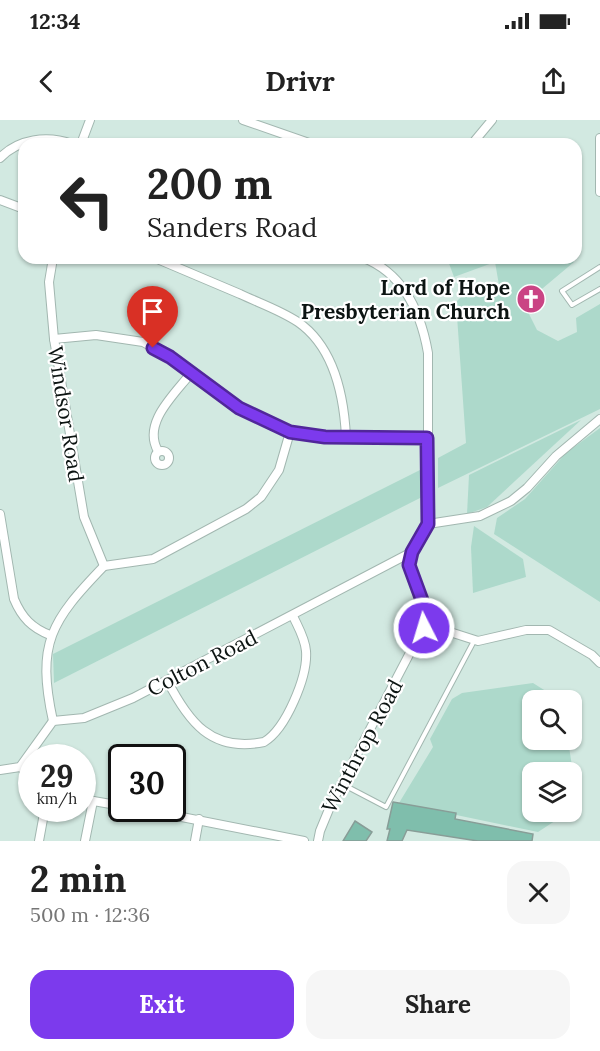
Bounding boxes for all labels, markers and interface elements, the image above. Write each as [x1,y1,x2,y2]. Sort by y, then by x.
text: 12:34 [30,7,81,35]
text: Drivr [265,64,335,98]
icon: back [30,65,63,98]
icon: share [537,65,570,98]
text: 200 m [147,157,273,211]
icon: left [48,162,126,240]
text: Sanders Road [147,210,317,244]
place label: Lord of Hope Presbyterian Church [301,274,510,325]
church icon: Lord of Hope Presbyterian Church [515,283,547,315]
pin [127,286,178,348]
icon: arrive [136,295,169,328]
street label: Windsor Road [42,344,90,484]
position arrow [392,596,456,660]
street label: Colton Road [142,624,262,702]
street label: Winthrop Road [315,674,409,818]
map controls [522,690,582,822]
button: search [522,690,582,750]
speed limit sign: 30 [108,744,186,822]
text: 29 [40,757,74,795]
button: layers [522,762,582,822]
text: km/h [37,789,77,808]
text: 2 min [30,856,127,902]
button: close [507,861,570,924]
text: 500 m · 12:36 [30,902,150,927]
button: Exit [30,970,294,1039]
button: Share [306,970,570,1039]

